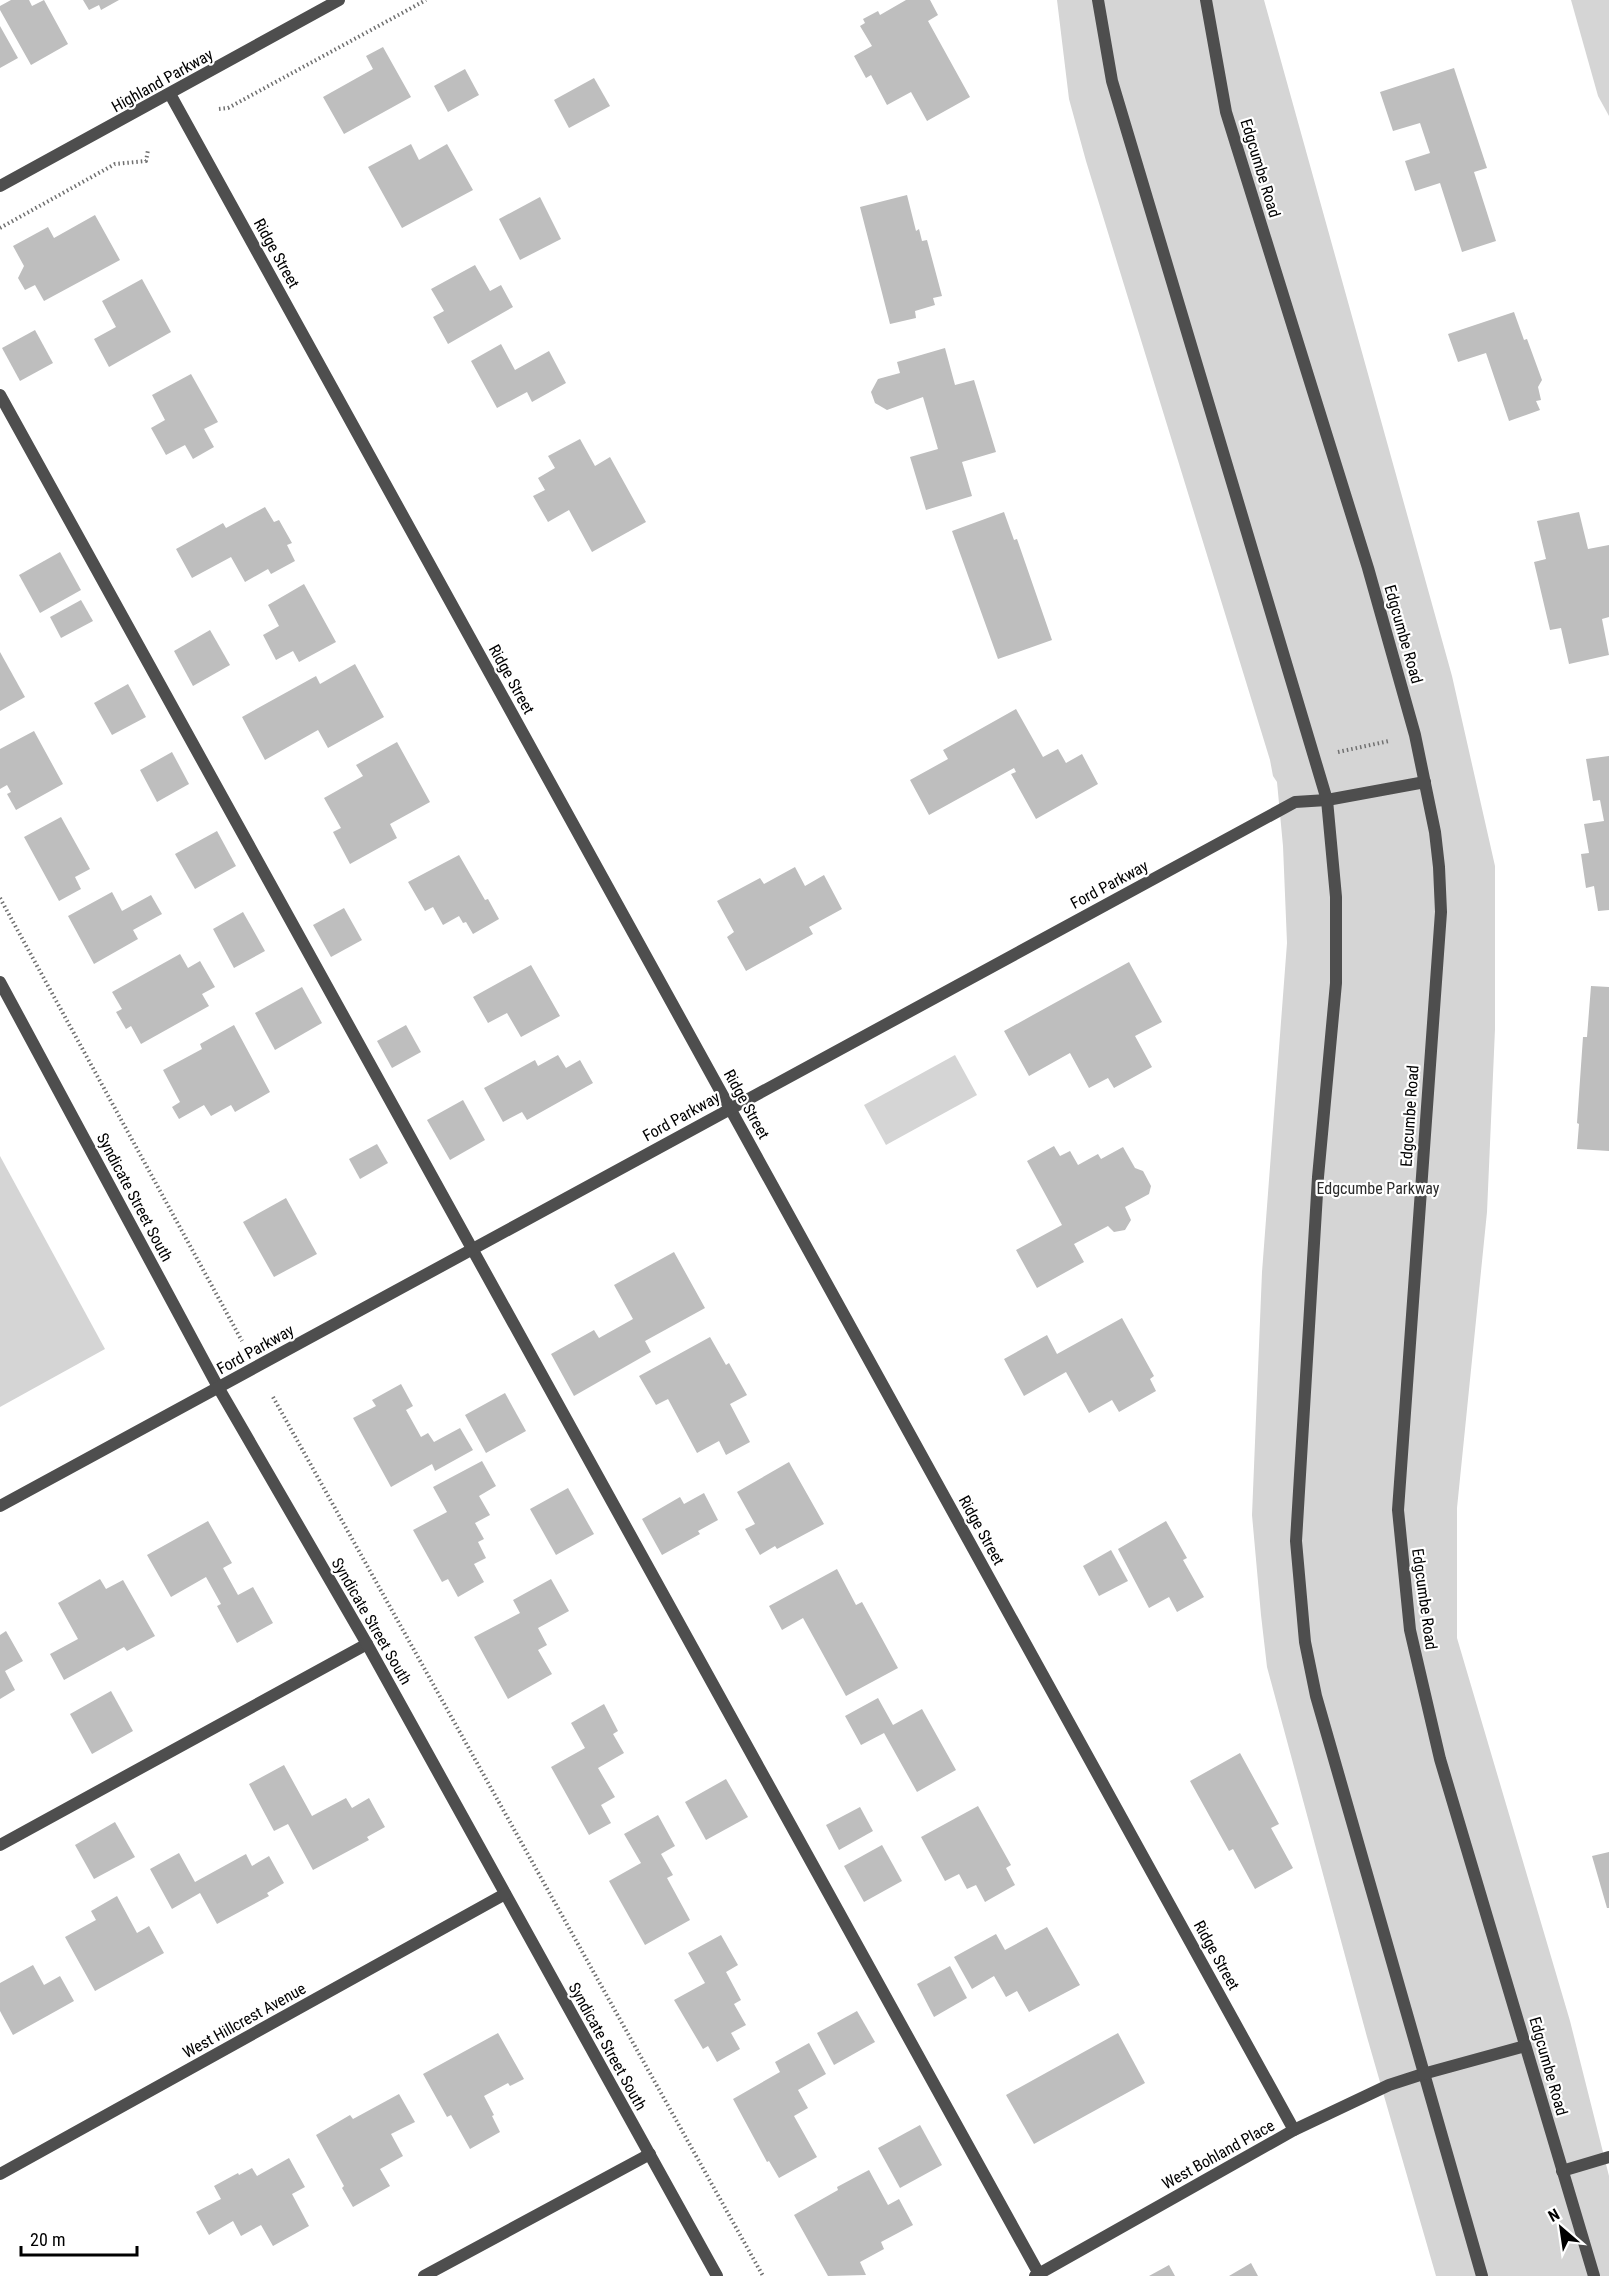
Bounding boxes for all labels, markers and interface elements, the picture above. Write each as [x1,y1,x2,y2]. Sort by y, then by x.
street label: Highland Parkway [108,45,217,116]
street label: Edgcumbe Road [1237,117,1285,220]
street label: Ridge Street [250,215,304,292]
street label: Edgcumbe Road [1380,582,1427,686]
street label: Ridge Street [485,641,539,718]
street label: Ford Parkway [1067,856,1152,913]
street label: Edgcumbe Road [1396,1064,1423,1168]
street label: Ridge Street [720,1066,774,1143]
street label: Ford Parkway [639,1087,723,1145]
street label: Syndicate Street South [93,1130,177,1265]
park label: Edgcumbe Parkway [1316,1179,1440,1198]
street label: Ford Parkway [213,1320,297,1378]
street label: Ridge Street [955,1492,1009,1569]
street label: Edgcumbe Road [1408,1547,1441,1651]
street label: Syndicate Street South [328,1555,416,1688]
street label: Ridge Street [1190,1917,1244,1994]
street label: West Hillcrest Avenue [180,1979,309,2062]
street label: Syndicate Street South [565,1979,651,2113]
street label: Edgcumbe Road [1525,2014,1572,2118]
street label: West Bohland Place [1159,2116,1278,2193]
north arrow [1531,2198,1591,2258]
text: N [1545,2205,1563,2226]
scale bar [21,2219,136,2257]
text: 20 m [30,2229,65,2250]

